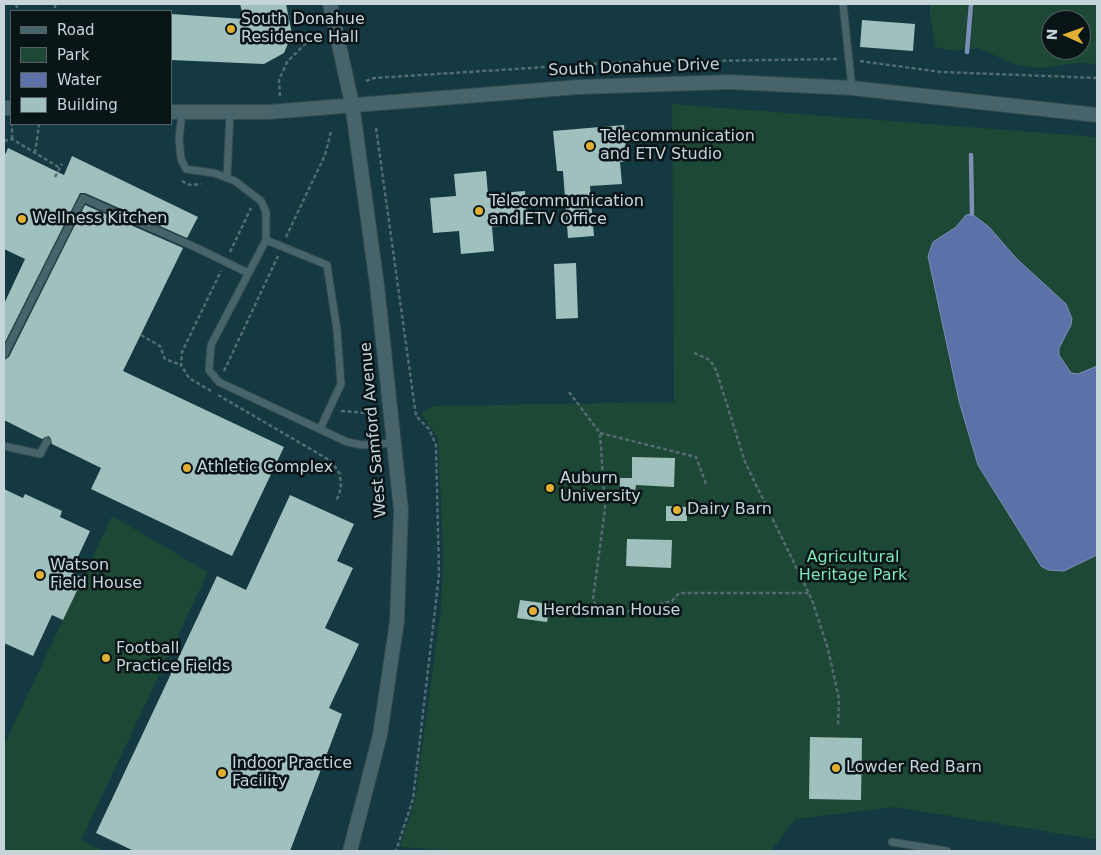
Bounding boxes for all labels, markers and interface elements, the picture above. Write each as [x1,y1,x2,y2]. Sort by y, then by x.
legend [10,10,172,125]
place label: South Donahue Residence Hall [241,10,365,48]
north arrow [1041,10,1091,60]
text: Road [57,21,95,39]
marker: South Donahue Residence Hall [225,23,237,35]
text: N [1044,28,1060,41]
text: Park [57,46,89,64]
street label: South Donahue Drive [548,55,720,81]
text: Water [57,71,101,89]
text: Building [57,96,118,114]
place label: Telecommunication and ETV Studio [600,127,755,165]
marker: Telecommunication and ETV Studio [584,140,596,152]
place label: Telecommunication and ETV Office [489,192,644,230]
marker: Telecommunication and ETV Office [473,205,485,217]
place label: Wellness Kitchen [32,209,167,229]
marker: Wellness Kitchen [16,213,28,225]
street label: West Samford Avenue [357,341,391,519]
place label: Athletic Complex [197,458,333,478]
marker: Athletic Complex [181,462,193,474]
place label: Auburn University [560,469,641,507]
marker: Auburn University [544,482,556,494]
place label: Dairy Barn [687,500,772,520]
marker: Dairy Barn [671,504,683,516]
park label: Agricultural Heritage Park [799,548,907,586]
place label: Watson Field House [50,556,142,594]
marker: Watson Field House [34,569,46,581]
place label: Herdsman House [543,601,680,621]
marker: Herdsman House [527,605,539,617]
place label: Football Practice Fields [116,639,230,677]
marker: Football Practice Fields [100,652,112,664]
place label: Indoor Practice Facility [232,754,352,792]
place label: Lowder Red Barn [846,758,982,778]
marker: Lowder Red Barn [830,762,842,774]
marker: Indoor Practice Facility [216,767,228,779]

